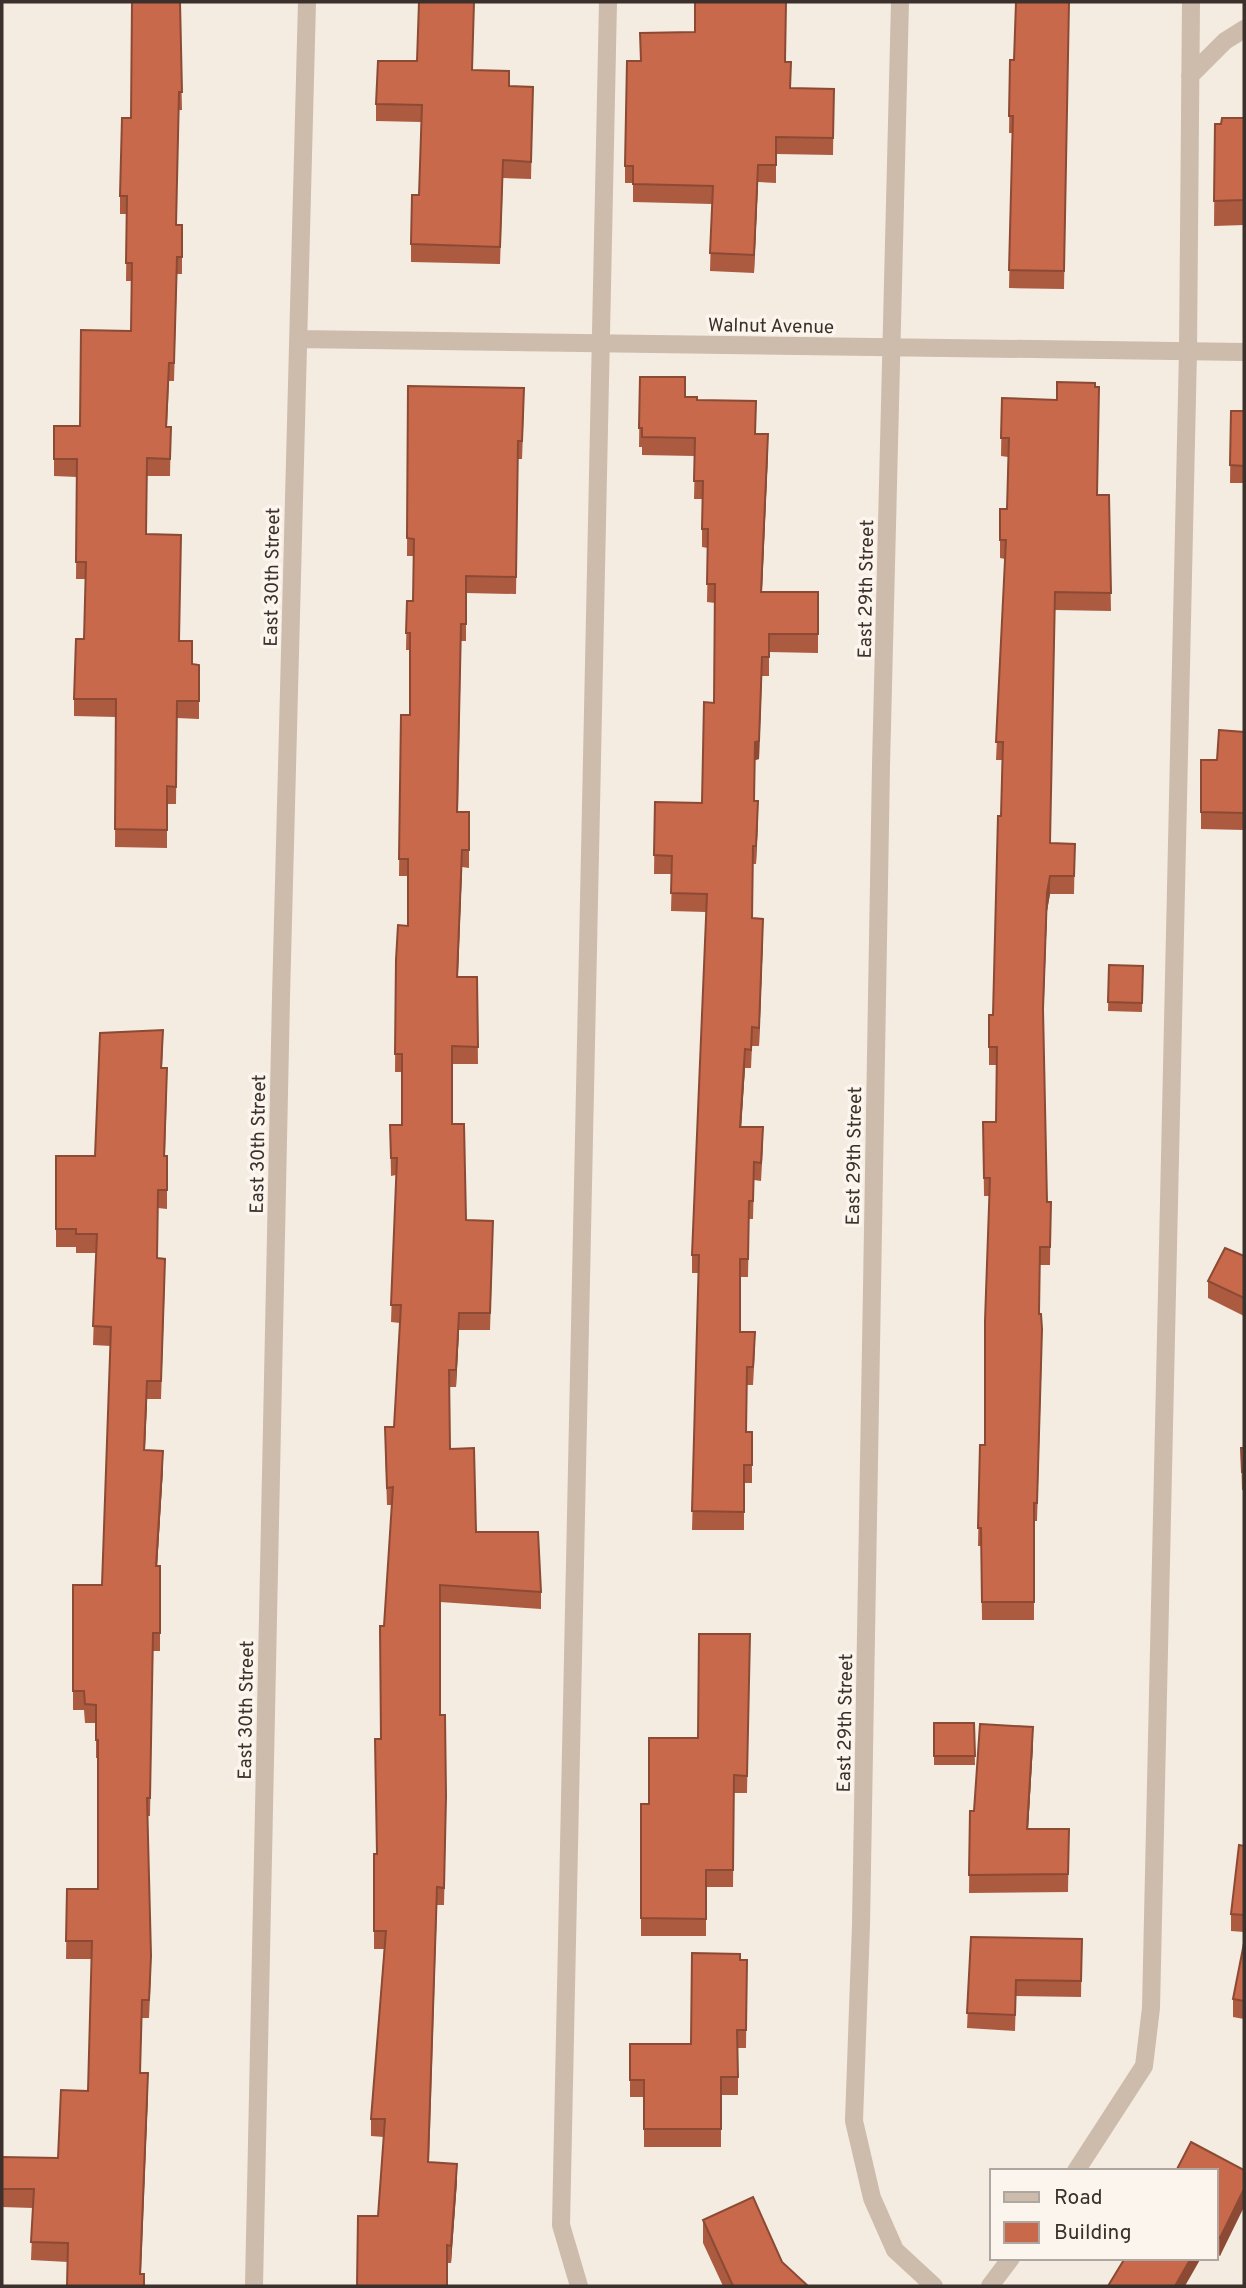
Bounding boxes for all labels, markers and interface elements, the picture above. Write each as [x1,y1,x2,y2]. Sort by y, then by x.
street label: Walnut Avenue [708,314,834,340]
street label: East 30th Street [260,507,286,647]
street label: East 29th Street [854,519,880,659]
street label: East 30th Street [246,1074,272,1214]
street label: East 29th Street [842,1086,868,1226]
street label: East 30th Street [234,1640,260,1780]
street label: East 29th Street [833,1653,859,1793]
legend [990,2169,1218,2260]
text: Road [1054,2185,1103,2212]
text: Building [1054,2220,1132,2247]

